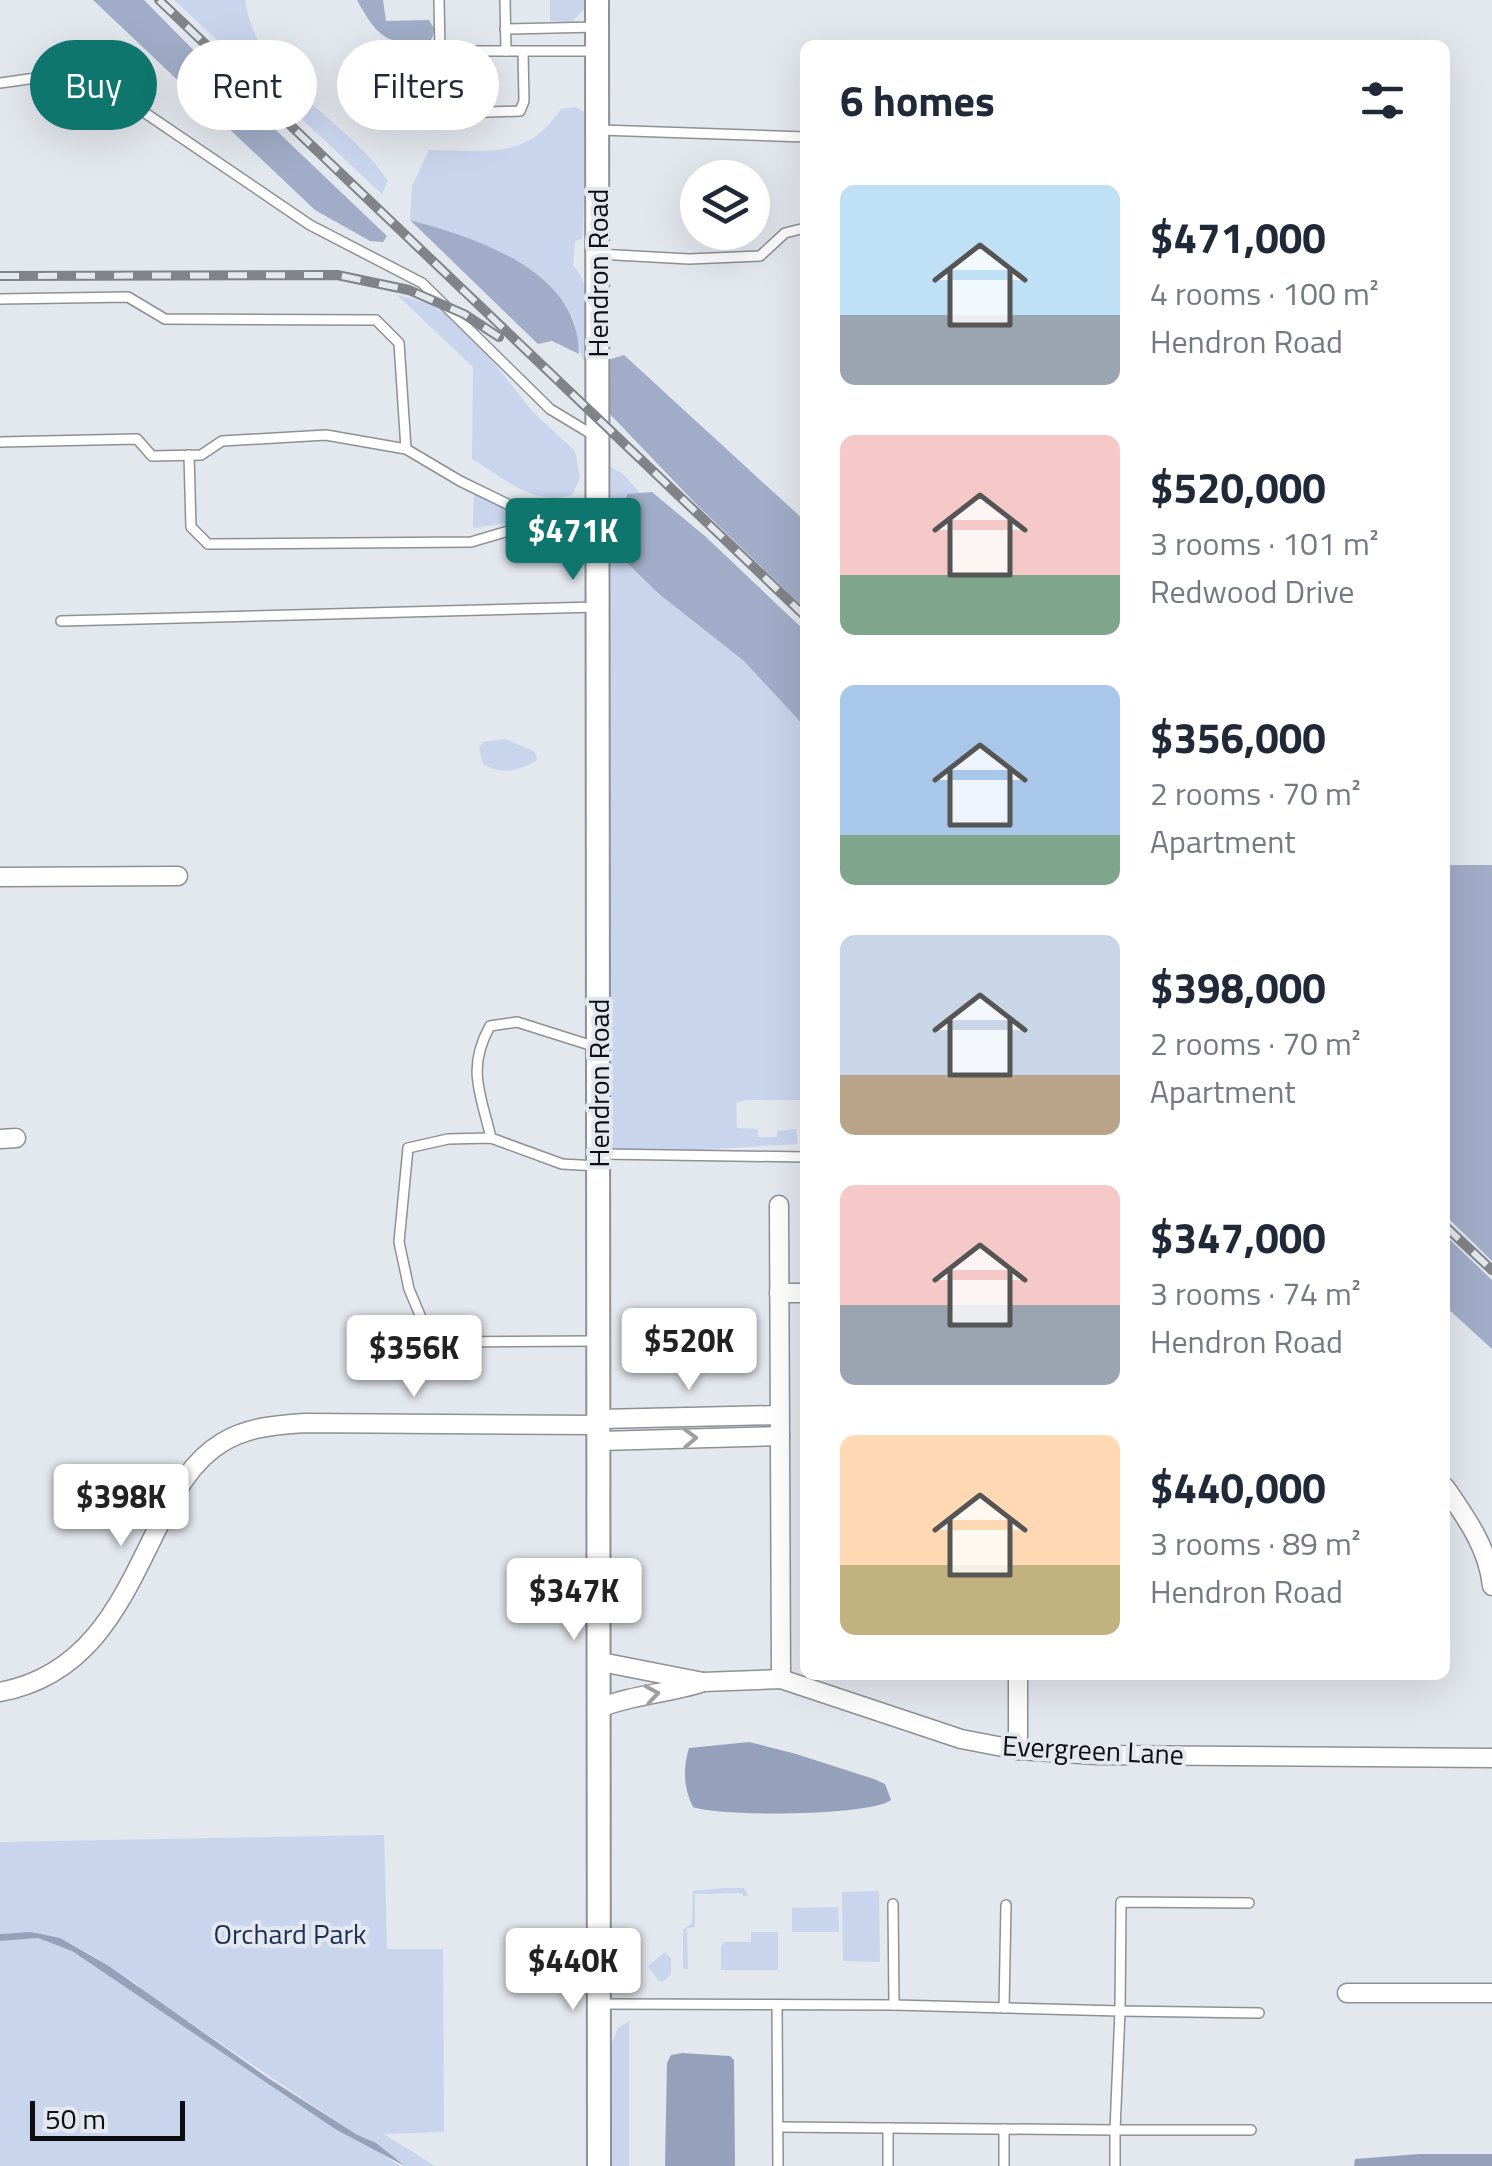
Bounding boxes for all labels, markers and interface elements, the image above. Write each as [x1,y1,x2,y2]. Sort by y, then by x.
chip: Buy [30,40,157,130]
chip: Rent [177,40,317,130]
chip: Filters [337,40,499,130]
text: 6 homes [840,68,995,132]
icon: filters [1355,73,1410,128]
map controls [680,160,770,250]
button: layers [680,160,770,250]
street label: Hendron Road [576,189,619,357]
text: $471,000 [1150,205,1326,269]
icon: home [920,225,1040,345]
text: 4 rooms · 100 m² [1150,269,1379,317]
text: Hendron Road [1150,317,1343,365]
text: $520,000 [1150,455,1326,519]
icon: home [920,475,1040,595]
pin: $471K [503,498,643,583]
text: $471K [528,506,618,554]
text: 3 rooms · 101 m² [1150,519,1379,567]
text: Redwood Drive [1150,567,1354,615]
text: $356,000 [1150,705,1326,769]
icon: home [920,725,1040,845]
text: 2 rooms · 70 m² [1150,769,1361,817]
text: Apartment [1150,817,1296,865]
text: $398,000 [1150,955,1326,1019]
icon: home [920,975,1040,1095]
street label: Hendron Road [577,999,620,1167]
text: 2 rooms · 70 m² [1150,1019,1361,1067]
text: Apartment [1150,1067,1296,1115]
text: $347,000 [1150,1205,1326,1269]
icon: home [920,1225,1040,1345]
text: 3 rooms · 74 m² [1150,1269,1361,1317]
pin: $520K [619,1308,759,1393]
pin: $356K [344,1315,484,1400]
text: $520K [644,1316,734,1364]
text: Hendron Road [1150,1317,1343,1365]
text: $356K [369,1323,459,1371]
one-way arrow [682,1428,698,1449]
text: $440,000 [1150,1455,1326,1519]
pin: $398K [51,1464,191,1549]
text: $398K [76,1472,166,1520]
icon: home [920,1475,1040,1595]
text: 3 rooms · 89 m² [1150,1519,1361,1567]
pin: $347K [504,1558,644,1643]
text: $347K [529,1566,619,1614]
text: Hendron Road [1150,1567,1343,1615]
one-way arrow [643,1685,660,1706]
street label: Evergreen Lane [1001,1723,1185,1776]
park label: Orchard Park [213,1912,367,1955]
pin: $440K [503,1928,643,2013]
text: $440K [528,1936,618,1984]
scale bar [30,2096,185,2140]
text: 50 m [45,2097,106,2140]

